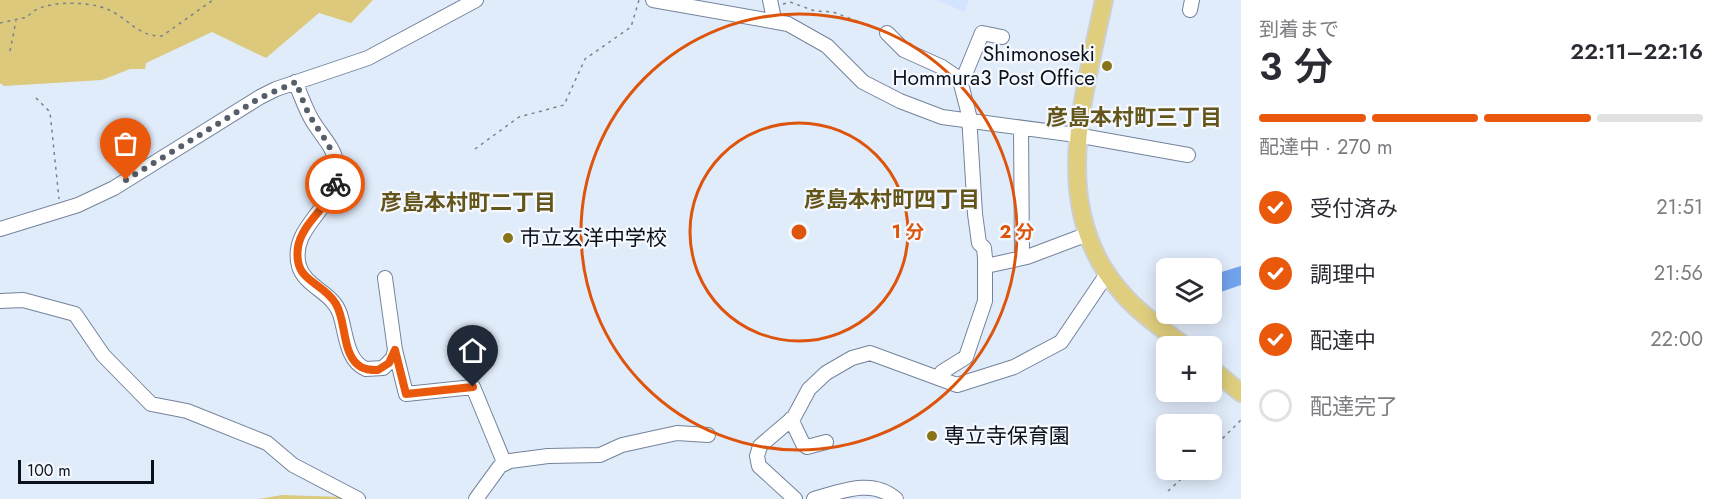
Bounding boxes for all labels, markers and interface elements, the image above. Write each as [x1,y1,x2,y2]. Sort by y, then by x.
text: 到着まで [1259,15,1339,44]
text: 22:11–22:16 [1570,35,1703,67]
text: 3 分 [1259,38,1333,95]
place label: Shimonoseki Hommura3 Post Office [893,39,1095,93]
marker: Shimonoseki Hommura3 Post Office [1100,59,1114,73]
district label: 彦島本村町三丁目 [1046,101,1222,133]
pin [100,118,151,180]
icon: bag [109,127,142,160]
text: 配達中 · 270 m [1259,133,1392,162]
courier [305,154,365,214]
icon: bike [319,168,352,201]
district label: 彦島本村町四丁目 [804,183,980,215]
district label: 彦島本村町二丁目 [380,186,556,218]
icon: check [1259,191,1292,224]
text: 受付済み [1310,192,1398,224]
text: 21:51 [1656,193,1703,222]
text: 1 分 [892,219,924,245]
text: 2 分 [999,219,1035,245]
centre of rings [789,222,809,242]
place label: 市立玄洋中学校 [520,223,667,253]
marker: 市立玄洋中学校 [501,231,515,245]
icon: check [1259,257,1292,290]
map controls [1156,258,1222,480]
button: layers [1156,258,1222,324]
text: 調理中 [1310,258,1376,290]
text: 21:56 [1654,259,1703,288]
icon: check [1259,323,1292,356]
text: 配達中 [1310,324,1376,356]
pin [447,325,498,387]
text: 22:00 [1650,325,1703,354]
icon: home [456,334,489,367]
button: + [1156,336,1222,402]
text: 配達完了 [1310,390,1398,422]
button: − [1156,414,1222,480]
place label: 専立寺保育園 [944,421,1070,451]
marker: 専立寺保育園 [925,429,939,443]
scale bar [18,457,154,484]
text: 100 m [27,459,71,482]

